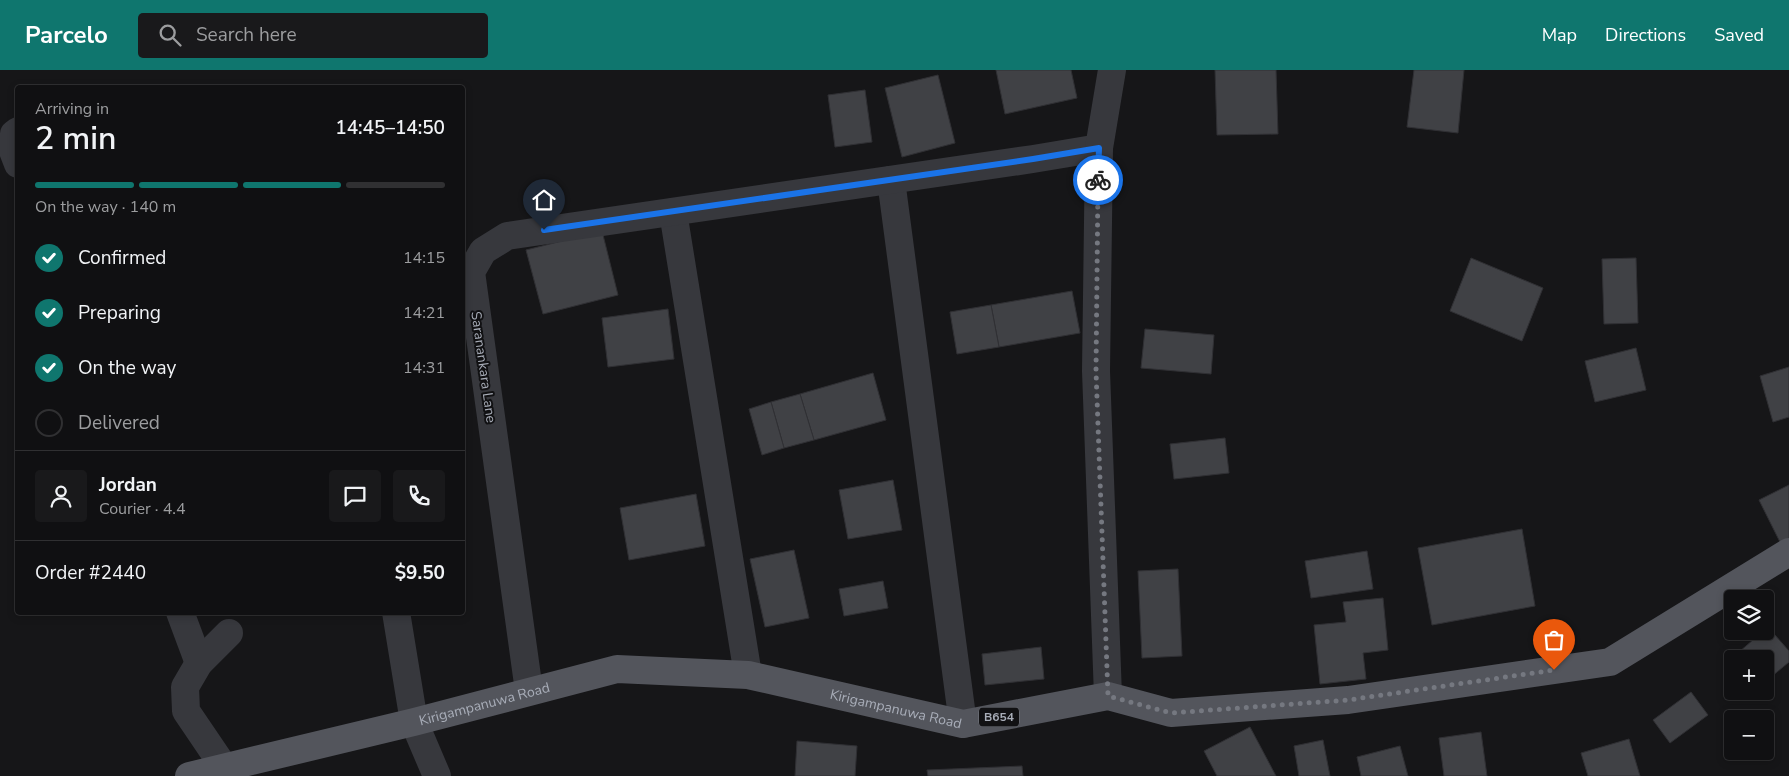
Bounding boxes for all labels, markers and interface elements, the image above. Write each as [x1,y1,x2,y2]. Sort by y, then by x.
search box [138,13,488,58]
text: Parcelo [25,19,108,51]
icon: search [156,21,184,49]
text: Search here [196,22,297,48]
text: Map [1542,23,1577,47]
text: Directions [1605,23,1686,47]
text: Saved [1714,23,1764,47]
text: Arriving in [35,98,109,120]
text: 14:45–14:50 [335,115,445,141]
text: 2 min [35,117,117,160]
courier [1073,155,1123,205]
icon: bike [1084,166,1112,194]
pin [523,179,565,230]
icon: home [530,186,558,214]
text: On the way · 140 m [35,196,176,218]
icon: check [35,244,63,272]
text: Confirmed [78,245,166,271]
text: 14:15 [403,247,445,269]
icon: check [35,299,63,327]
text: Preparing [78,300,161,326]
text: 14:21 [403,302,445,324]
street label: Saranankara Lane [466,310,501,424]
icon: check [35,354,63,382]
text: On the way [78,355,176,381]
text: 14:31 [403,357,445,379]
text: Delivered [78,410,160,436]
button: person [35,470,87,522]
button: chat [329,470,381,522]
button: phone [393,470,445,522]
text: Jordan [99,472,157,498]
text: Courier · 4.4 [99,498,185,520]
text: Order #2440 [35,560,146,586]
text: $9.50 [395,560,445,586]
map controls [1724,590,1774,760]
button: layers [1724,590,1774,640]
pin [1533,619,1575,670]
icon: bag [1540,626,1568,654]
button: + [1724,650,1774,700]
street label: Kirigampanuwa Road [417,678,552,730]
street label: Kirigampanuwa Road [828,685,963,733]
road number: B654 [979,708,1019,726]
button: − [1724,710,1774,760]

